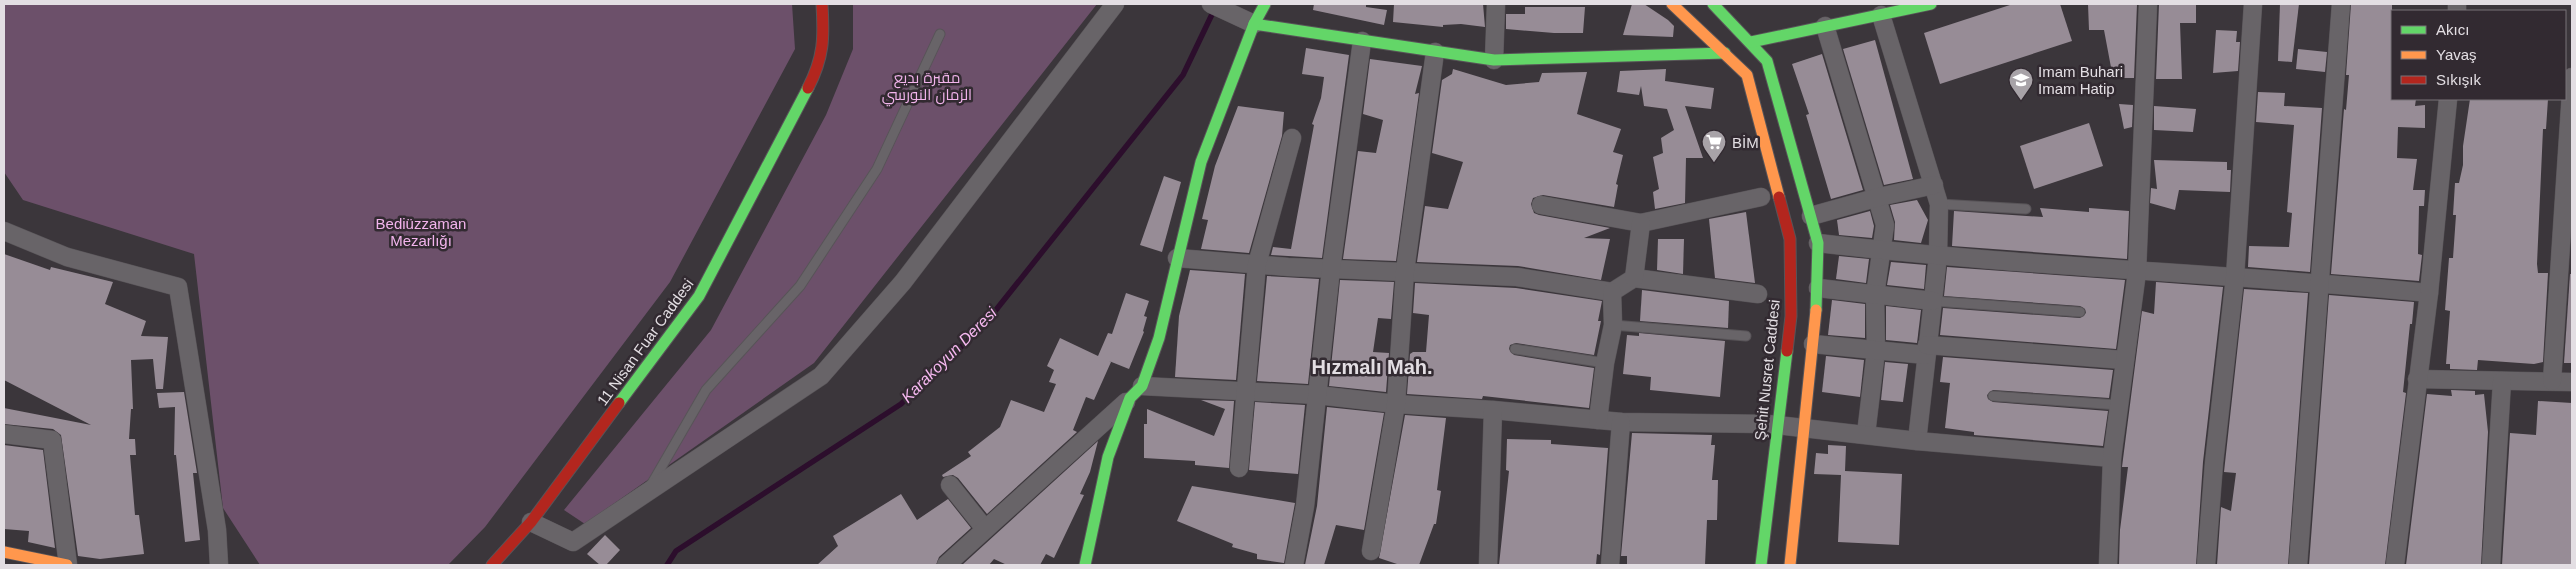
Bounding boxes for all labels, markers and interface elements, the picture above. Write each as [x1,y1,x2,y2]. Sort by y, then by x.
legend [2391,10,2566,100]
text: Akıcı [2436,21,2469,38]
text: Yavaş [2436,46,2477,63]
place label: Imam Buhari Imam Hatip [2038,63,2123,97]
school or university icon: Imam Buhari Imam Hatip [2008,67,2034,101]
park label: مقبرة بديع الزمان النورسي [882,69,972,107]
text: Sıkışık [2436,71,2482,88]
supermarket icon: BİM [1701,129,1727,163]
place label: BİM [1732,134,1759,151]
park label: Bediüzzaman Mezarlığı [376,215,466,249]
street label: 11 Nisan Fuar Caddesi [593,275,697,409]
street label: Şehit Nusret Caddesi [1751,299,1783,441]
water label: Karakoyun Deresi [898,304,1000,406]
district label: Hızmalı Mah. [1311,356,1433,378]

